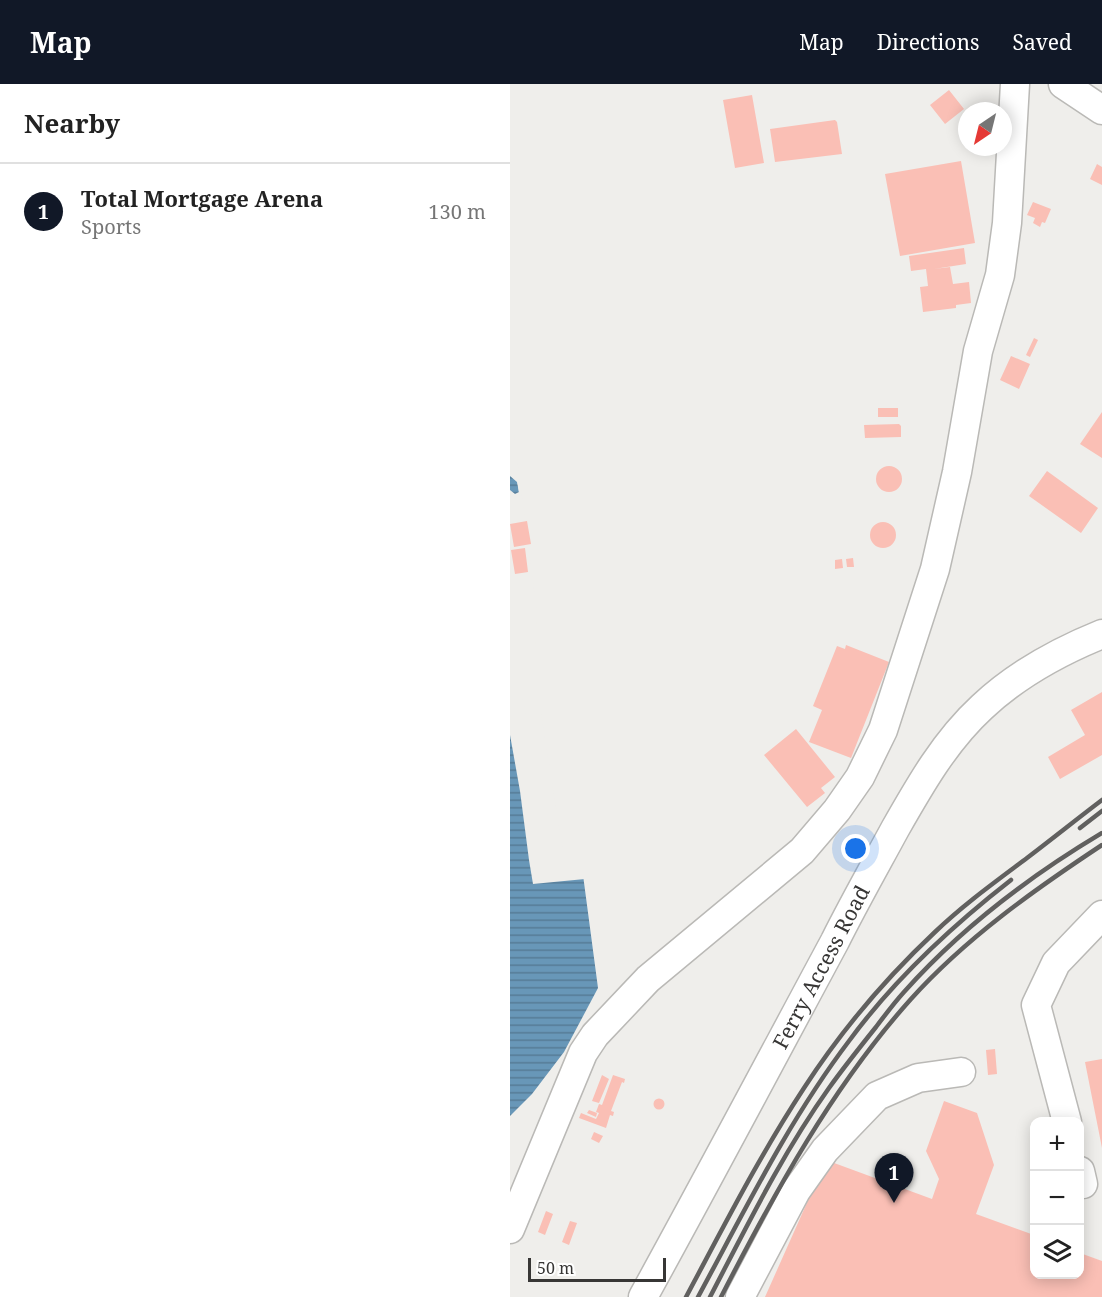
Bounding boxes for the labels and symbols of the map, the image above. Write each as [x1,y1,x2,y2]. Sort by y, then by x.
north arrow [958,102,1012,156]
your location [841,834,870,863]
street label: Ferry Access Road [766,880,876,1054]
pin: 1 [874,1154,914,1203]
scale bar [528,1255,666,1282]

